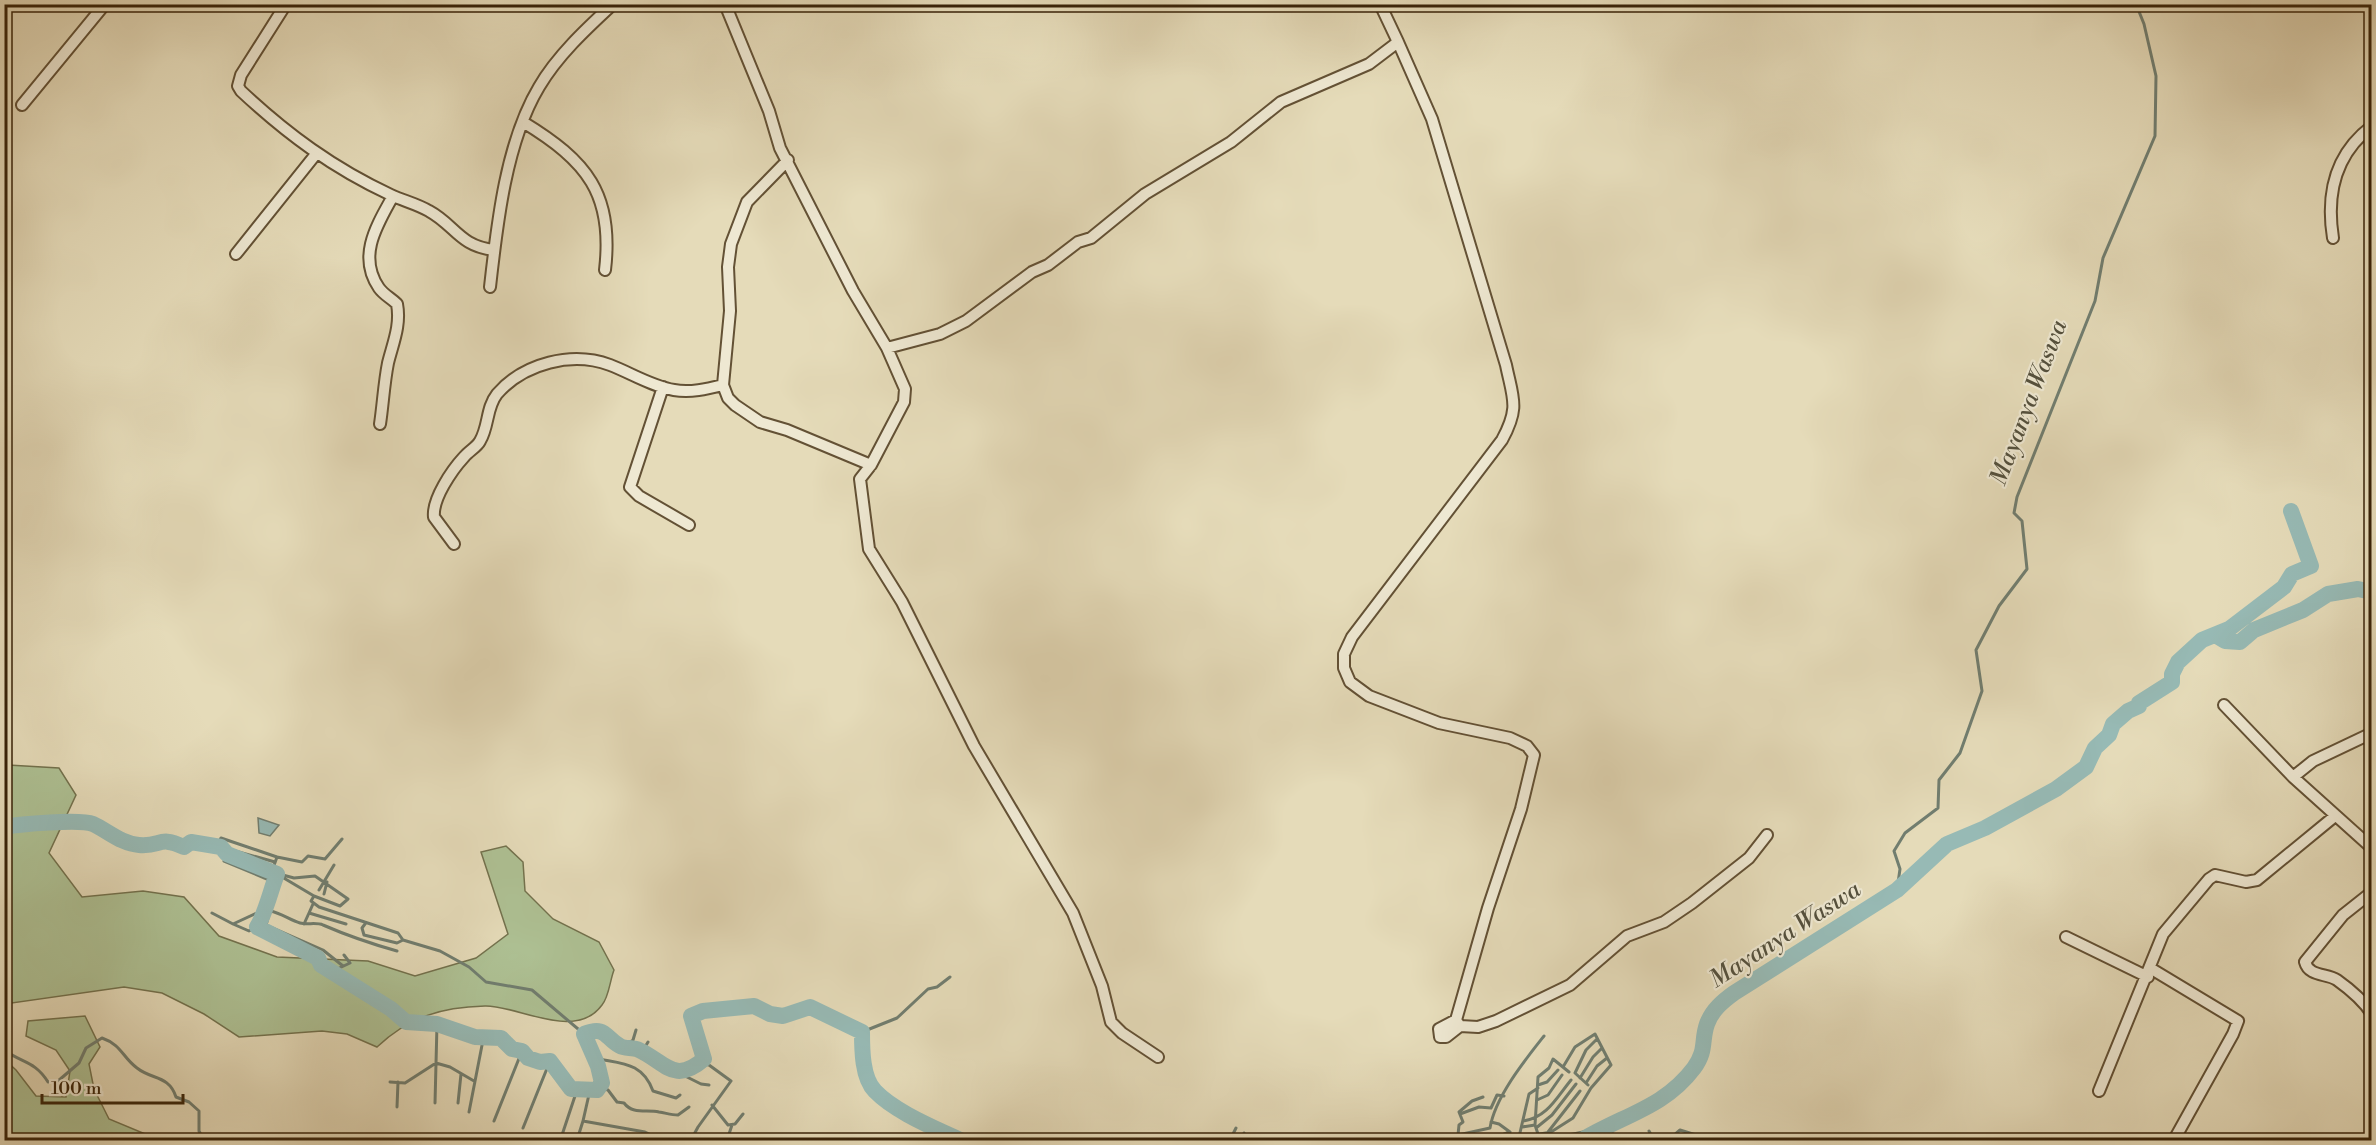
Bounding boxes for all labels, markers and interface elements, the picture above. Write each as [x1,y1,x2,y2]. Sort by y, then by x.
water label: Mayanya Waswa [1984,315,2075,490]
water label: Mayanya Waswa [1704,874,1867,995]
scale bar [42,1067,183,1105]
text: 100 m [51,1077,102,1100]

